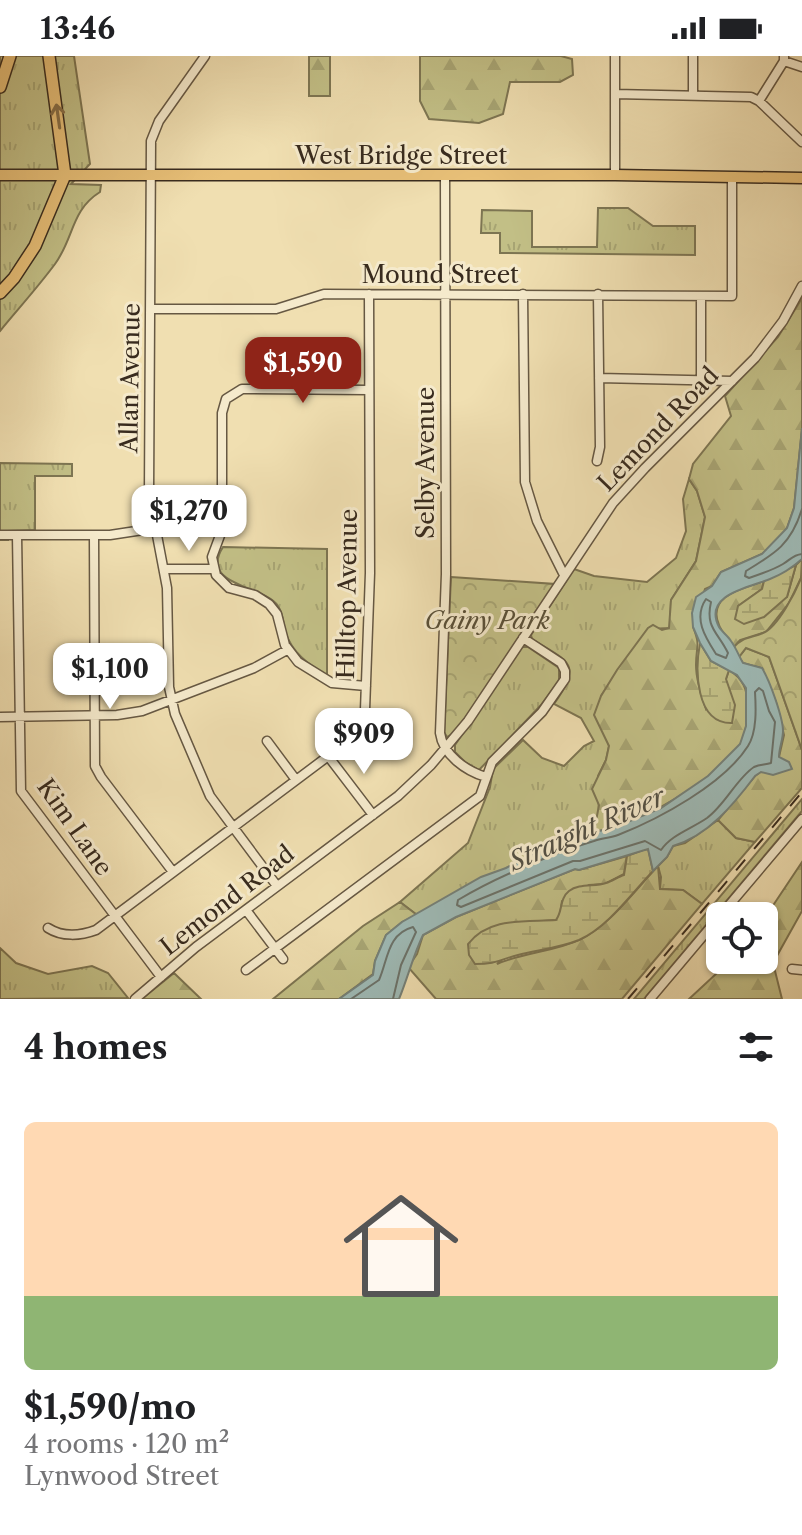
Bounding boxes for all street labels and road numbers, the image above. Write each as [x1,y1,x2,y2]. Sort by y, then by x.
street label: West Bridge Street [294,141,508,170]
street label: Mound Street [361,260,519,289]
street label: Allan Avenue [114,303,146,454]
street label: Lemond Road [591,361,725,497]
street label: Selby Avenue [411,387,440,539]
street label: Hilltop Avenue [331,508,363,680]
street label: Kim Lane [31,773,119,881]
street label: Lemond Road [154,839,300,961]

